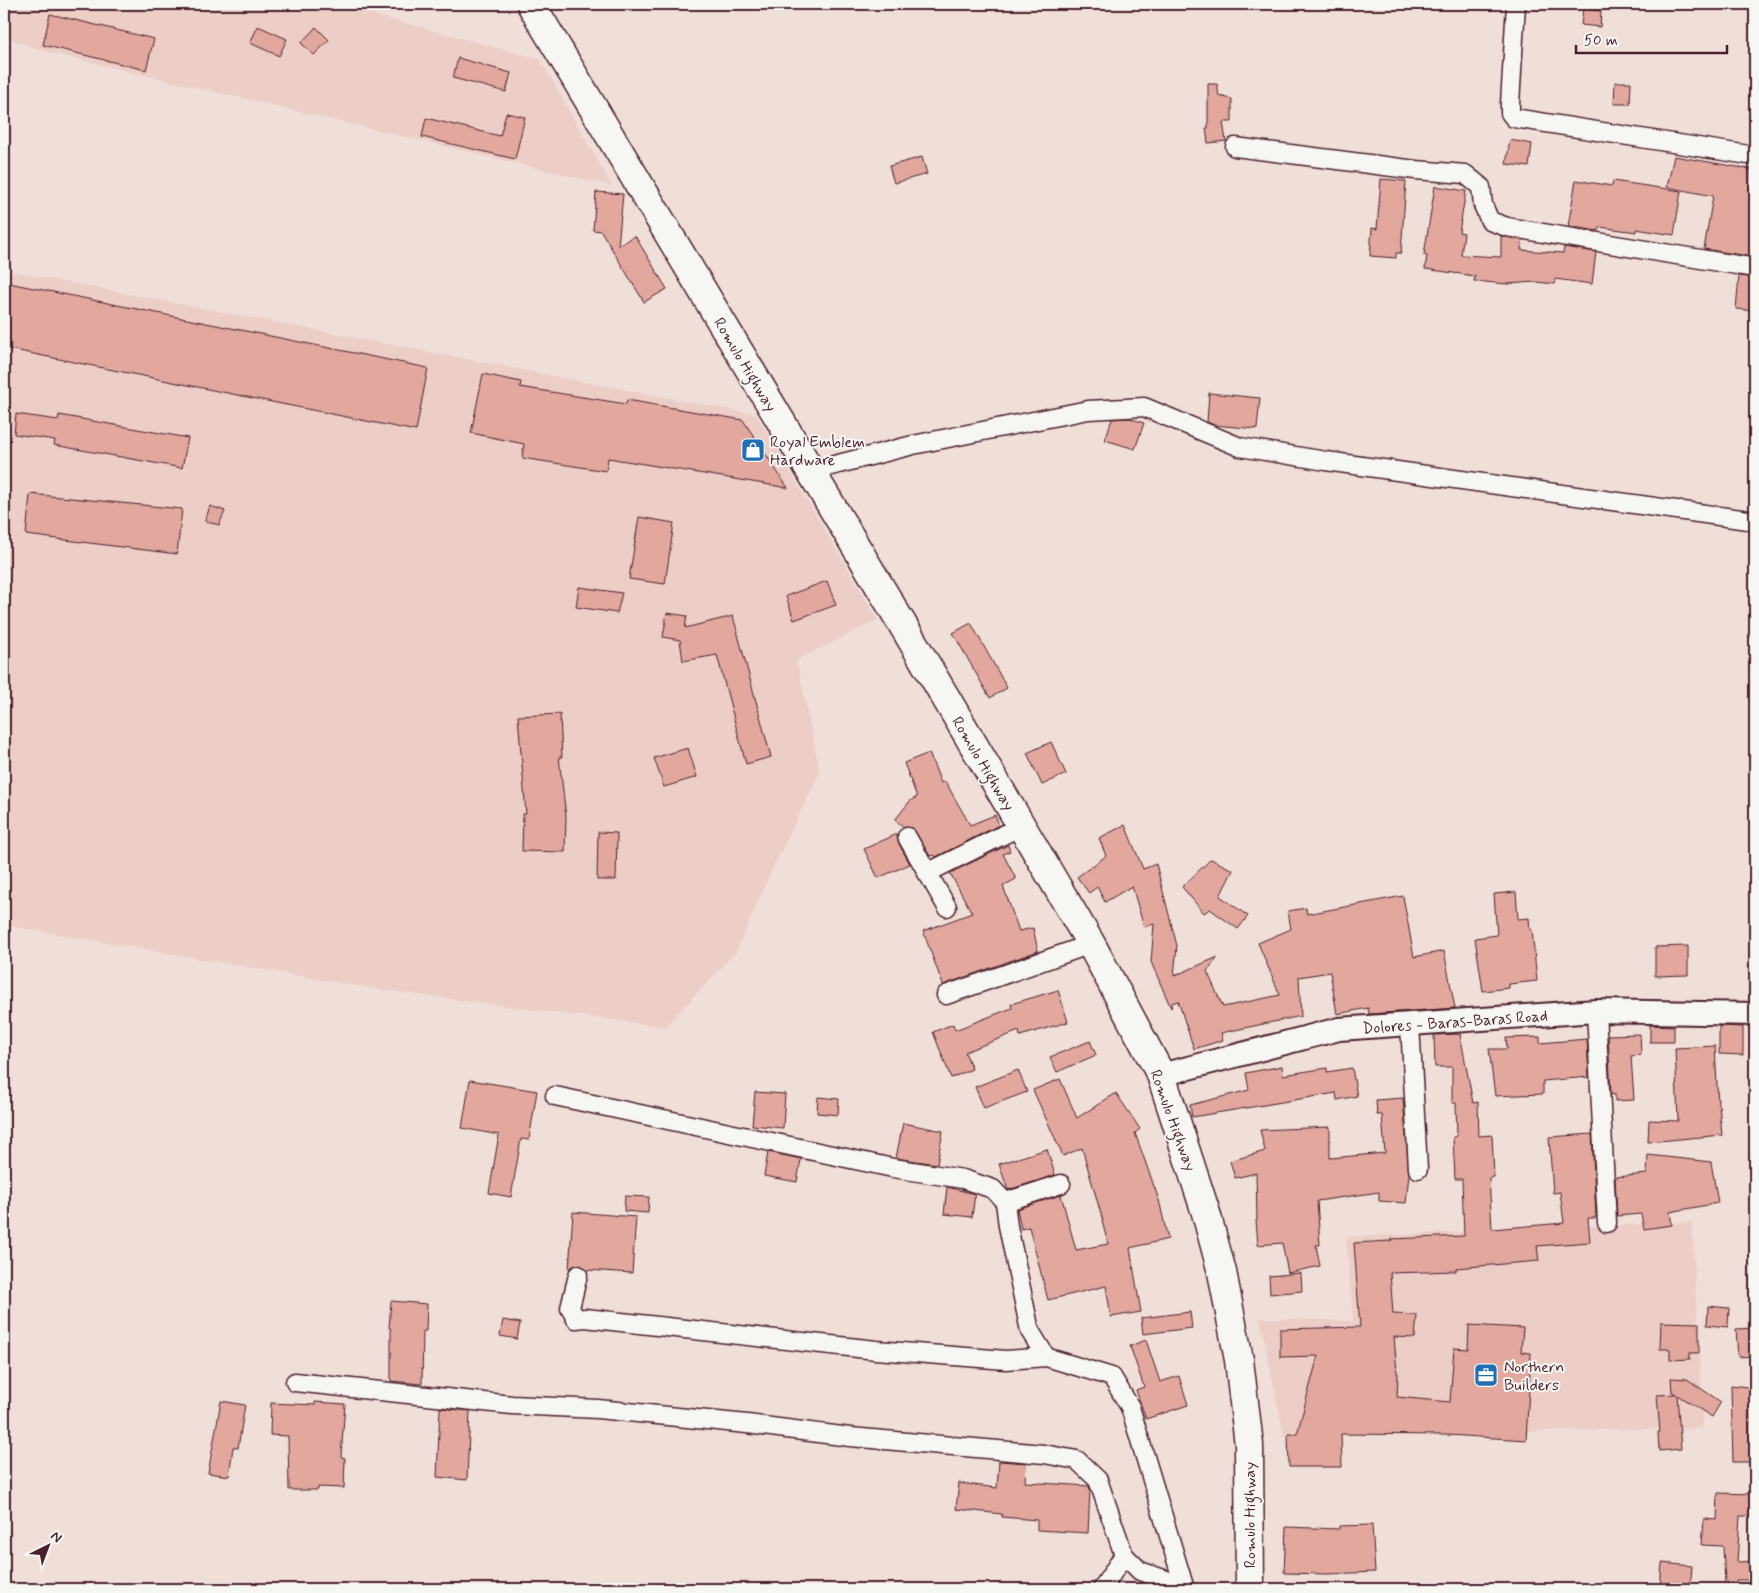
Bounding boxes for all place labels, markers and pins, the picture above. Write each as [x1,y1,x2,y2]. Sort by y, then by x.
place label: Royal Emblem Hardware [770,432,865,471]
shop icon: Royal Emblem Hardware [740,437,766,463]
place label: Northern Builders [1504,1357,1564,1396]
office icon: Northern Builders [1473,1362,1499,1388]

